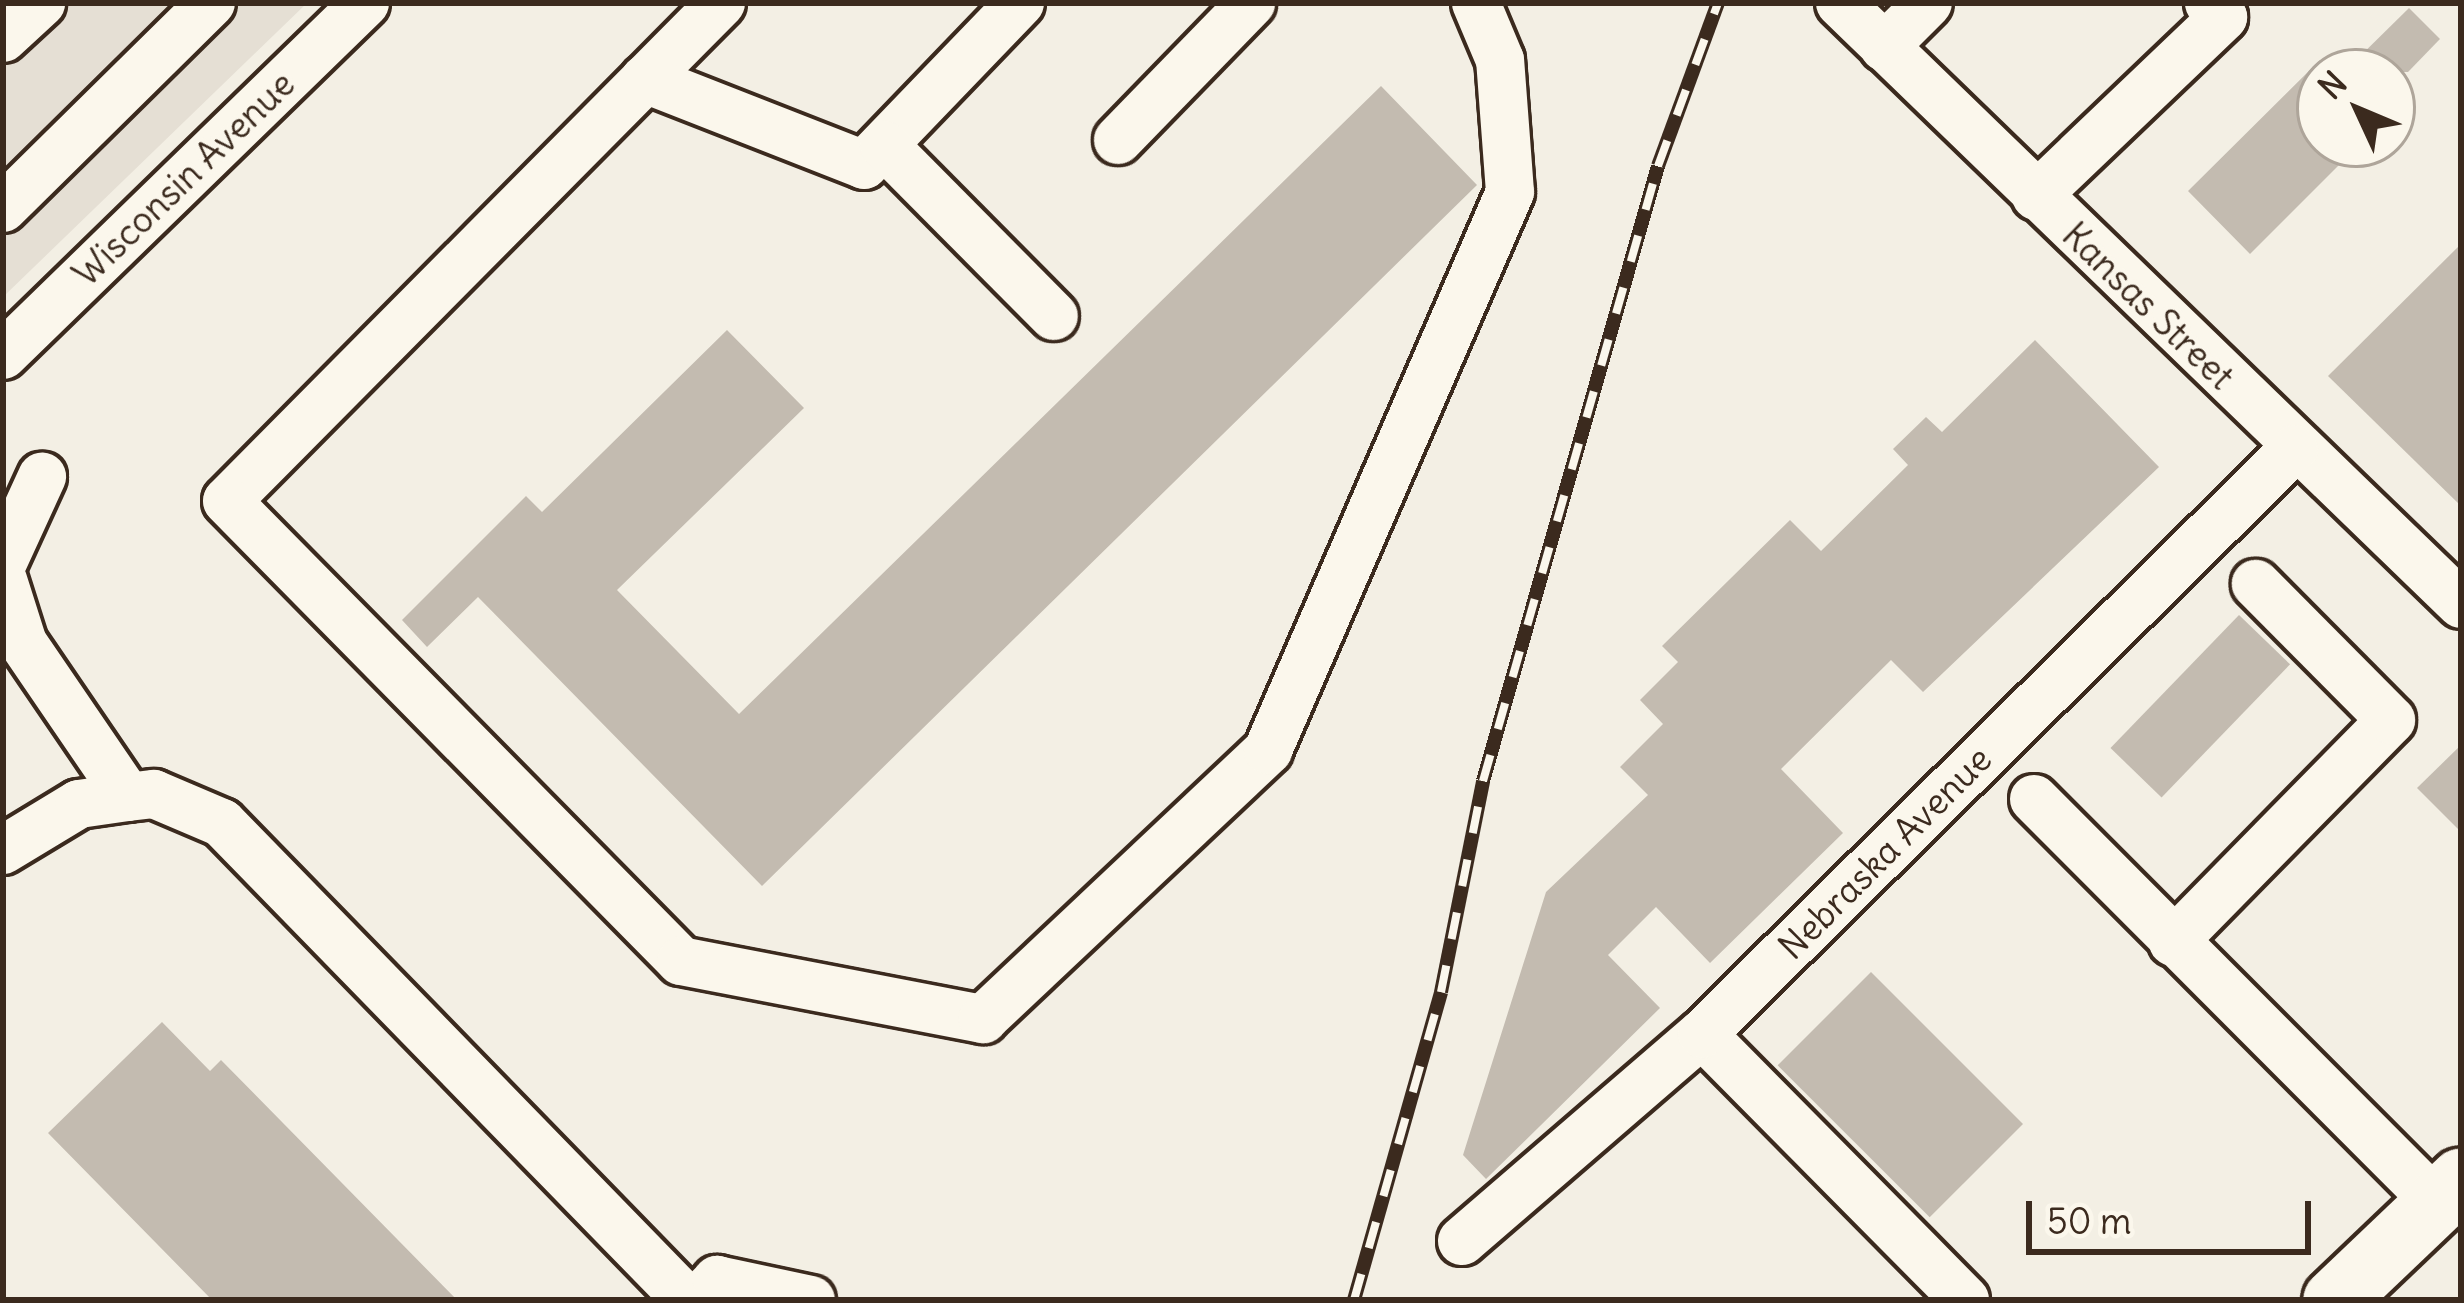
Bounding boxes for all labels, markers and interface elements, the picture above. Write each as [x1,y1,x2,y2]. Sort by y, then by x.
north arrow [2296,48,2416,168]
street label: Wisconsin Avenue [64,62,304,296]
text: N [2309,62,2355,108]
street label: Kansas Street [2053,214,2243,398]
street label: Nebraska Avenue [1770,738,2000,968]
scale bar [2032,1177,2317,1251]
text: 50 m [2047,1199,2132,1244]

